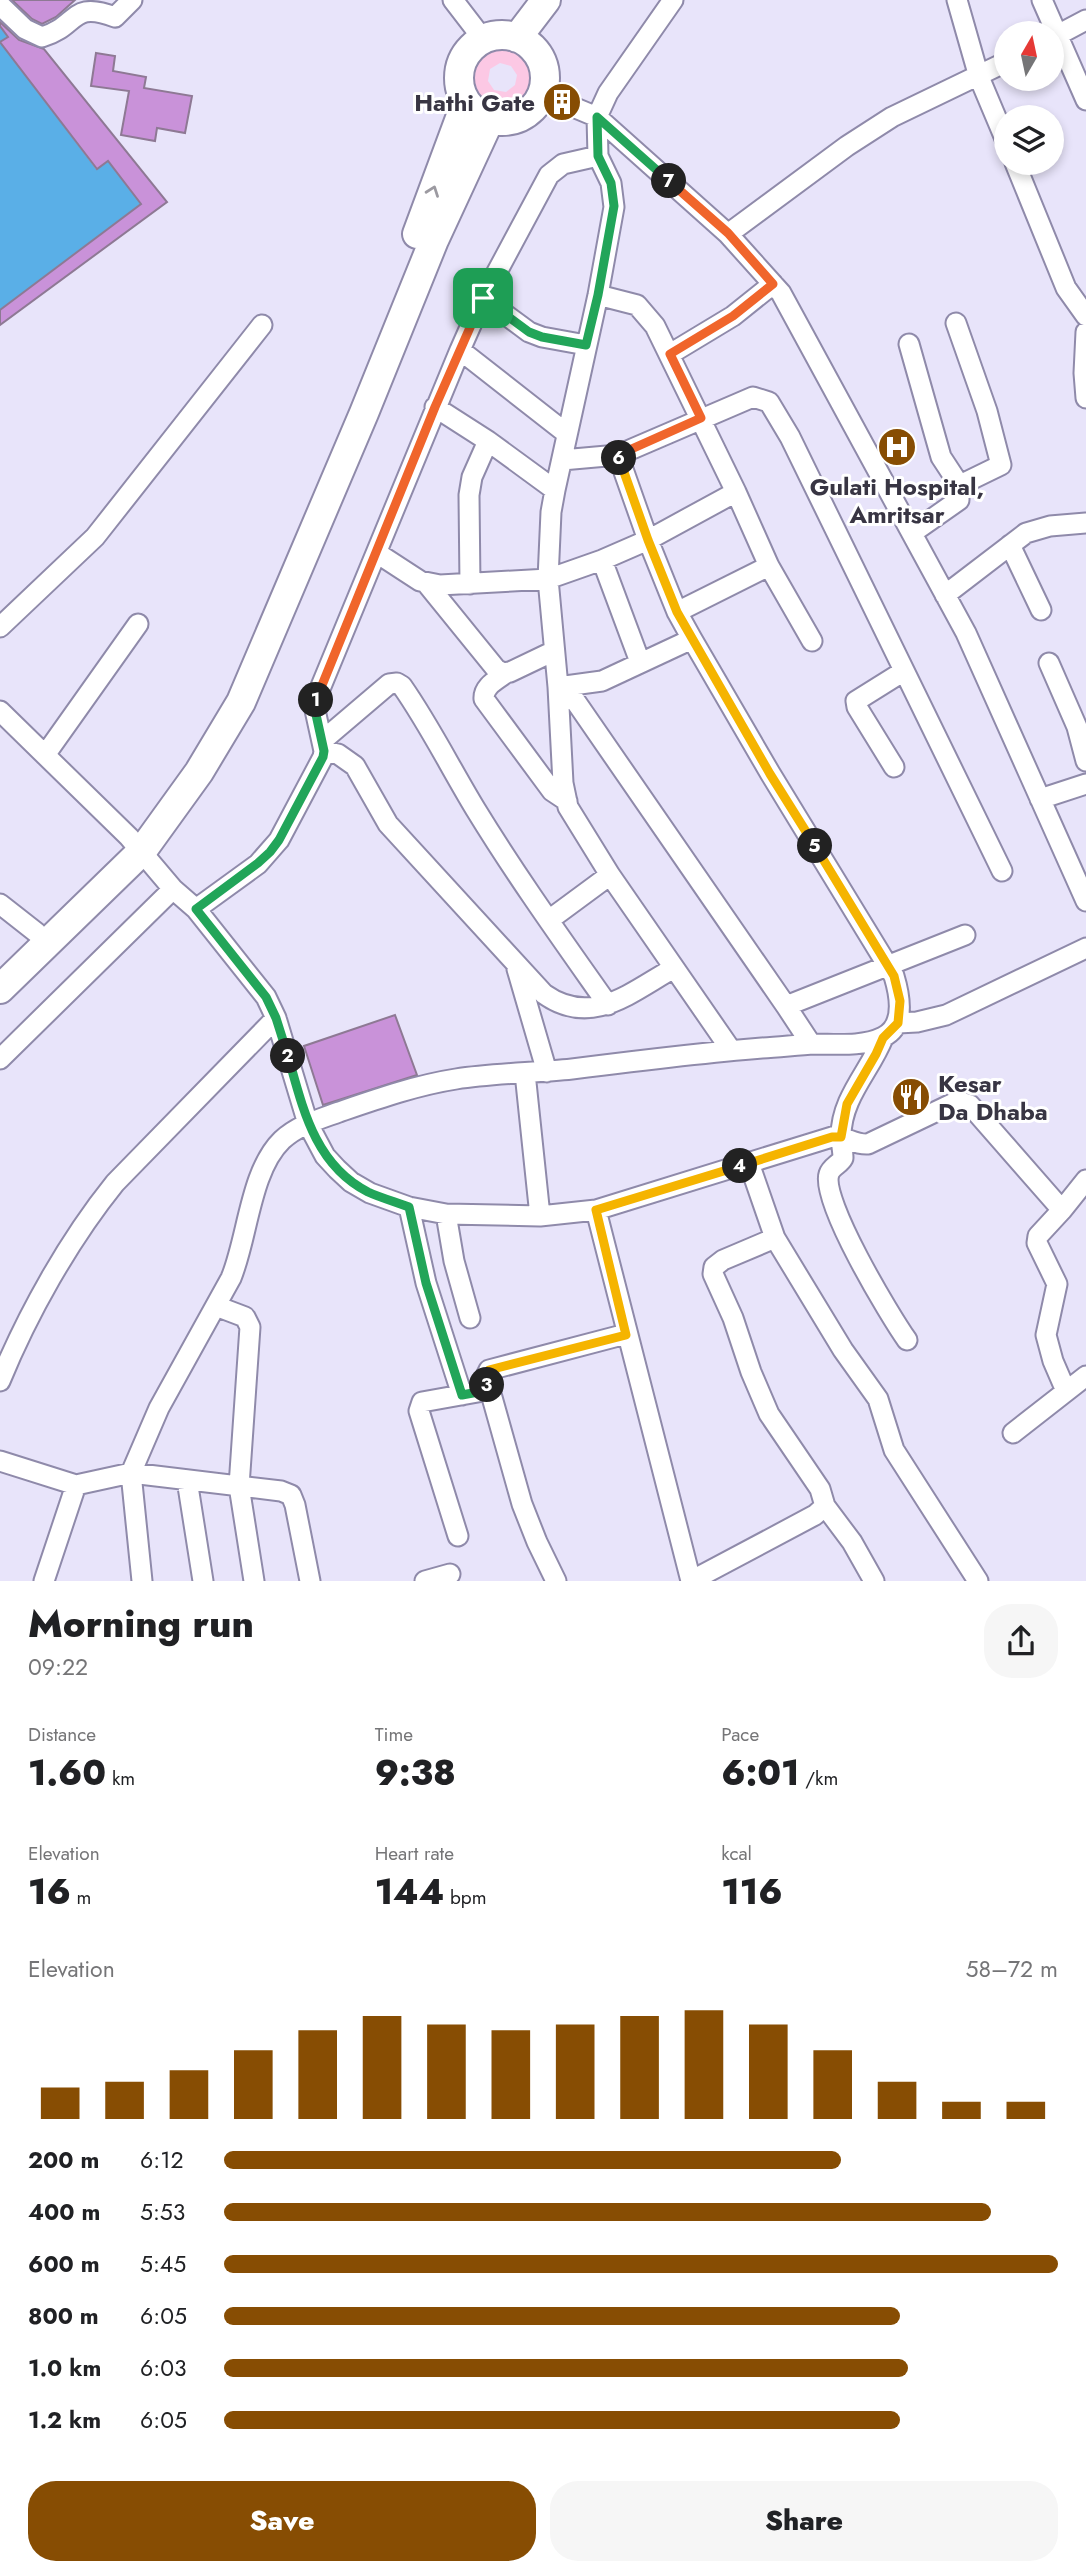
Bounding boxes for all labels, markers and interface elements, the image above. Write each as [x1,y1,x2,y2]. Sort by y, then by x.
north arrow [994,21,1064,91]
map controls [994,21,1064,175]
building icon: Hathi Gate [541,81,583,123]
place label: Hathi Gate [414,85,535,120]
button: layers [994,105,1064,175]
pin: 7 [652,164,686,198]
text: 7 [663,167,674,194]
one-way arrow [425,186,439,198]
pin [453,268,513,328]
icon: arrive [464,279,502,317]
hospital icon: Gulati Hospital, Amritsar [876,426,918,468]
pin: 6 [602,440,636,476]
text: 6 [612,444,625,471]
place label: Gulati Hospital, Amritsar [810,469,984,532]
pin: 1 [298,682,334,718]
text: 1 [311,686,320,713]
pin: 5 [798,828,832,864]
text: 5 [808,832,821,859]
pin: 2 [270,1038,306,1074]
text: 2 [281,1042,294,1069]
place label: Kesar Da Dhaba [938,1066,1048,1129]
restaurant icon: Kesar Da Dhaba [890,1076,932,1118]
pin: 4 [722,1148,758,1184]
text: 4 [733,1152,746,1179]
pin: 3 [470,1368,504,1402]
text: 3 [481,1371,492,1398]
text: Morning run [28,1596,254,1651]
button: share [984,1604,1058,1678]
text: 09:22 [28,1650,88,1684]
text: Distance [28,1721,96,1748]
text: Time [375,1721,413,1748]
text: Pace [721,1721,759,1748]
text: 1.60 [28,1748,106,1798]
text: 9:38 [375,1748,456,1798]
text: 6:01 [721,1748,800,1798]
text: km [106,1765,135,1792]
text: /km [800,1765,838,1792]
text: Elevation [28,1840,100,1867]
text: Heart rate [375,1840,454,1867]
text: kcal [721,1840,752,1867]
text: 16 [28,1867,71,1917]
text: 144 [375,1867,444,1917]
text: 116 [721,1867,783,1917]
text: m [71,1884,91,1911]
text: bpm [444,1884,487,1911]
text: Elevation [28,1952,115,1986]
text: 58–72 m [965,1952,1058,1986]
text: 200 m [28,2143,99,2177]
text: 6:12 [140,2143,184,2177]
text: 400 m [28,2195,100,2229]
text: 5:53 [140,2195,185,2229]
text: 600 m [28,2247,100,2281]
text: 5:45 [140,2247,186,2281]
text: 800 m [28,2299,99,2333]
text: 6:05 [140,2299,187,2333]
text: 1.0 km [28,2351,101,2385]
text: 6:03 [140,2351,187,2385]
text: 1.2 km [28,2403,101,2437]
text: 6:05 [140,2403,187,2437]
button: Save [28,2481,536,2561]
button: Share [550,2481,1058,2561]

